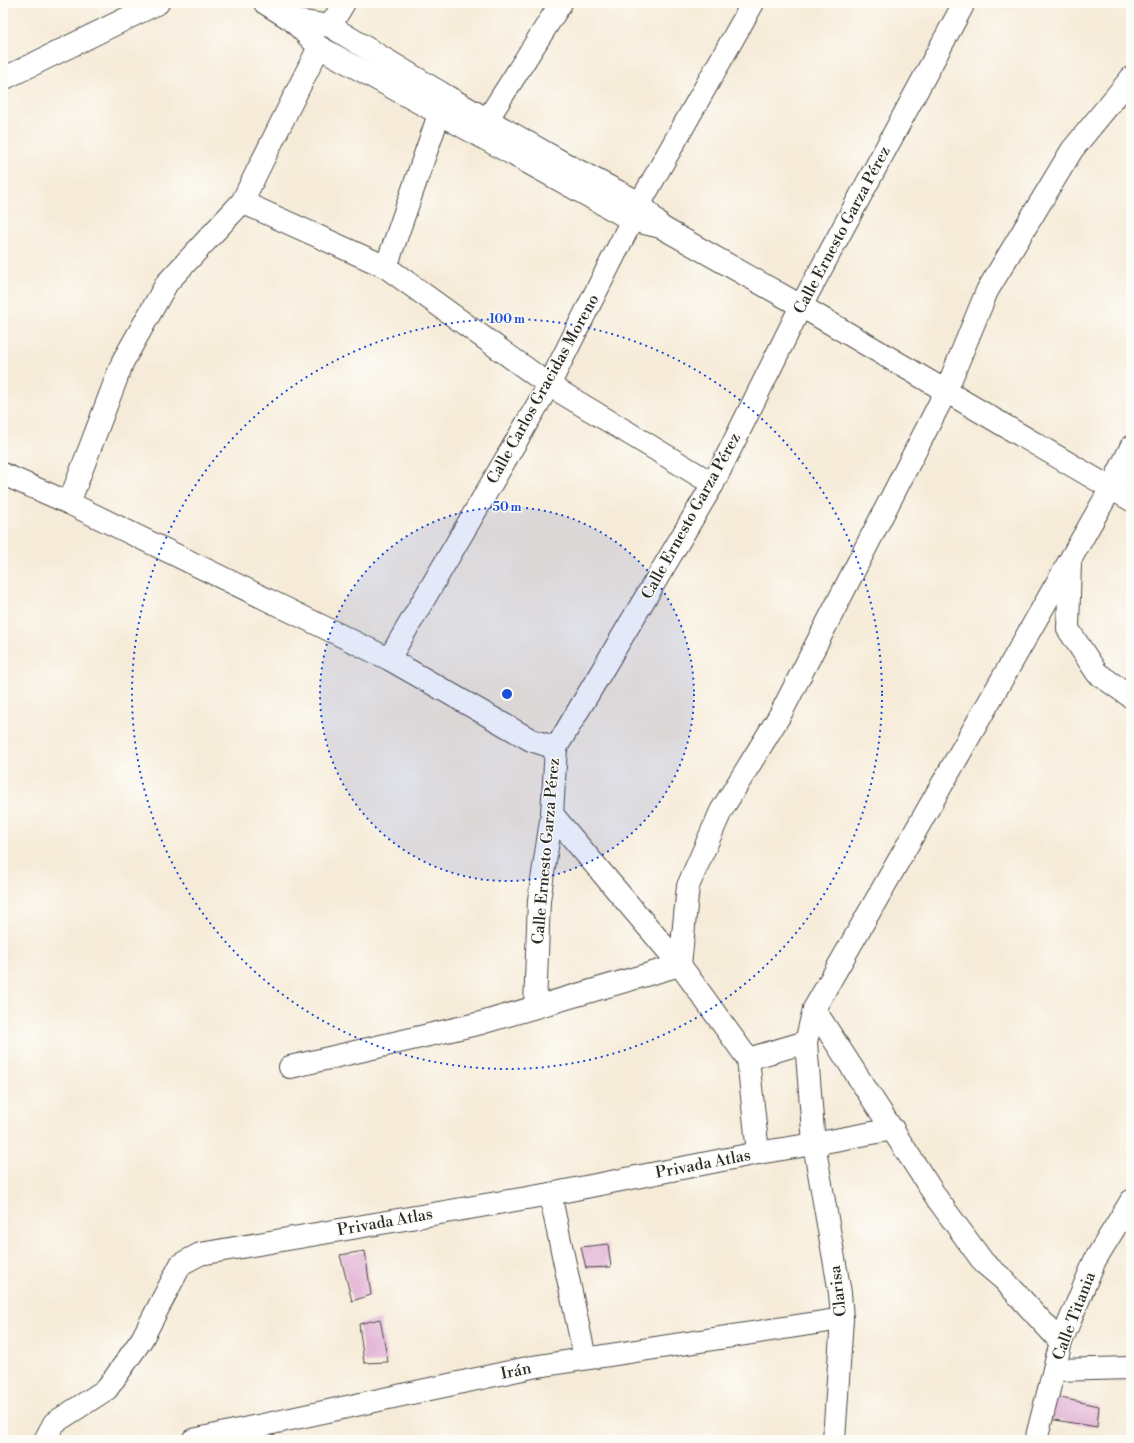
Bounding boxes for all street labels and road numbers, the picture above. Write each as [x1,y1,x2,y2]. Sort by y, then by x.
street label: Calle Ernesto Garza Pérez [789,143,895,317]
street label: Calle Carlos Gracidas Moreno [482,291,604,487]
street label: Calle Ernesto Garza Pérez [637,429,745,603]
street label: Calle Ernesto Garza Pérez [528,757,564,945]
street label: Privada Atlas [654,1145,752,1183]
street label: Privada Atlas [336,1204,434,1240]
street label: Clarisa [825,1263,851,1318]
street label: Calle Titania [1048,1268,1100,1363]
street label: Irán [499,1358,533,1384]

